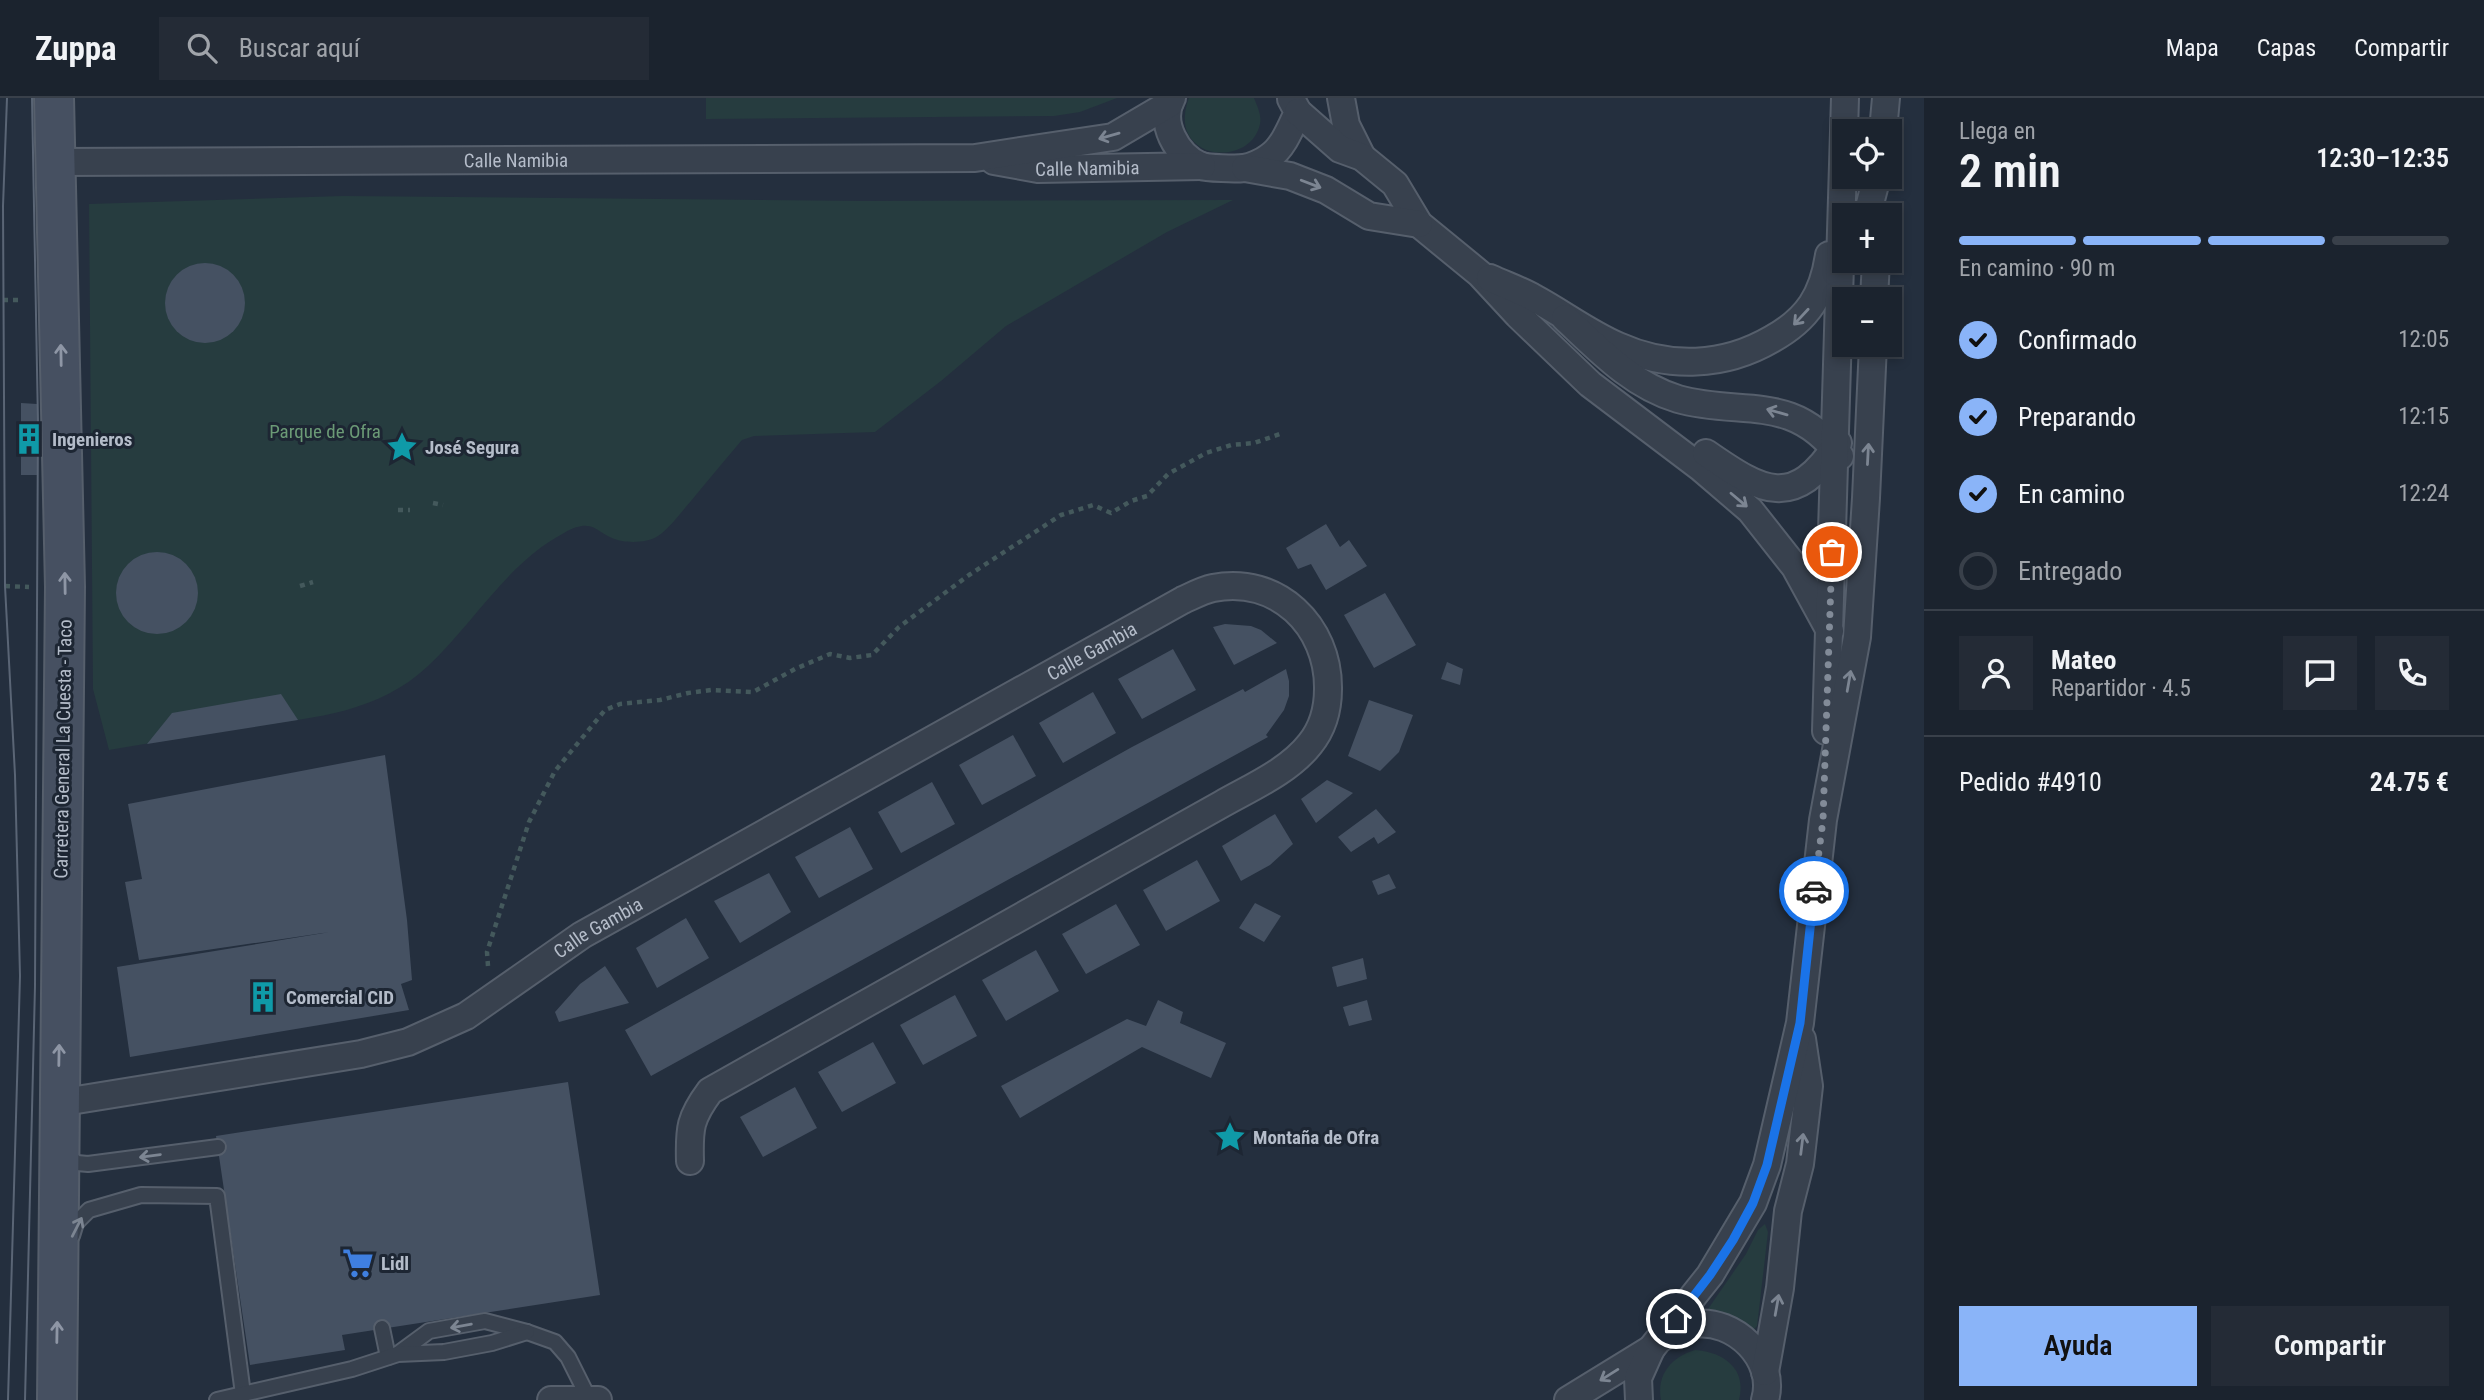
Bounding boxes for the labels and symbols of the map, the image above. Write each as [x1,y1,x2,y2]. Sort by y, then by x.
one-way arrow [1098,131,1120,144]
street label: Calle Namibia [464,148,568,172]
street label: Calle Namibia [1035,156,1140,181]
one-way arrow [1300,179,1322,191]
one-way arrow [1793,307,1810,325]
one-way arrow [54,344,68,367]
one-way arrow [1766,405,1788,418]
park label: Parque de Ofra [269,420,381,443]
building icon: Ingenieros [12,422,46,456]
place label: Ingenieros [52,428,132,451]
place icon: José Segura [385,430,419,464]
place label: José Segura [425,436,519,459]
one-way arrow [1862,443,1875,466]
one-way arrow [1730,492,1748,508]
pin [1802,522,1862,582]
one-way arrow [58,572,72,595]
street label: Calle Gambia [1043,617,1141,685]
street label: Carretera General La Cuesta - Taco [49,619,77,879]
one-way arrow [1843,670,1856,693]
courier [1779,856,1849,926]
street label: Calle Gambia [549,892,646,963]
building icon: Comercial CID [246,980,280,1014]
place label: Comercial CID [286,986,394,1009]
one-way arrow [52,1044,66,1067]
place icon: Montaña de Ofra [1213,1120,1247,1154]
place label: Montaña de Ofra [1253,1126,1379,1149]
one-way arrow [1796,1133,1809,1156]
one-way arrow [139,1150,162,1163]
one-way arrow [71,1216,84,1237]
supermarket icon: Lidl [341,1246,375,1280]
place label: Lidl [381,1252,409,1275]
pin [1646,1289,1706,1349]
one-way arrow [1771,1294,1784,1317]
one-way arrow [450,1320,473,1333]
one-way arrow [50,1321,64,1344]
one-way arrow [1600,1368,1620,1382]

